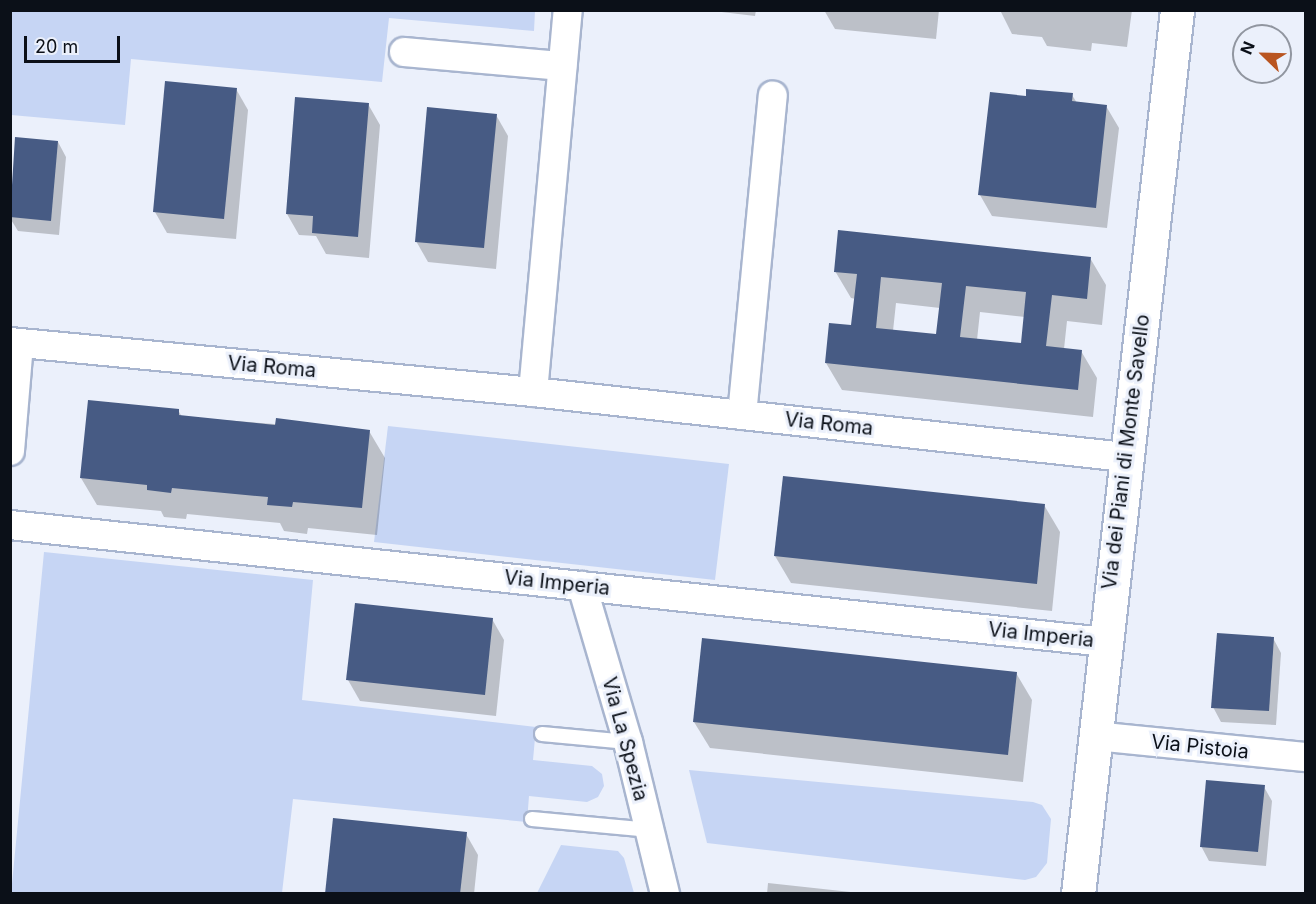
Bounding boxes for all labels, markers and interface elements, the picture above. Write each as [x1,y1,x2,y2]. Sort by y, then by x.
scale bar [27,24,123,62]
north arrow [1232,24,1292,84]
text: 20 m [35,36,78,57]
text: N [1236,38,1259,57]
street label: Via dei Piani di Monte Savello [1097,313,1155,591]
street label: Via Roma [227,351,317,383]
street label: Via Roma [784,407,874,441]
street label: Via Imperia [503,566,611,600]
street label: Via Imperia [987,618,1095,652]
street label: Via La Spezia [597,674,653,804]
street label: Via Pistoia [1150,730,1250,764]

